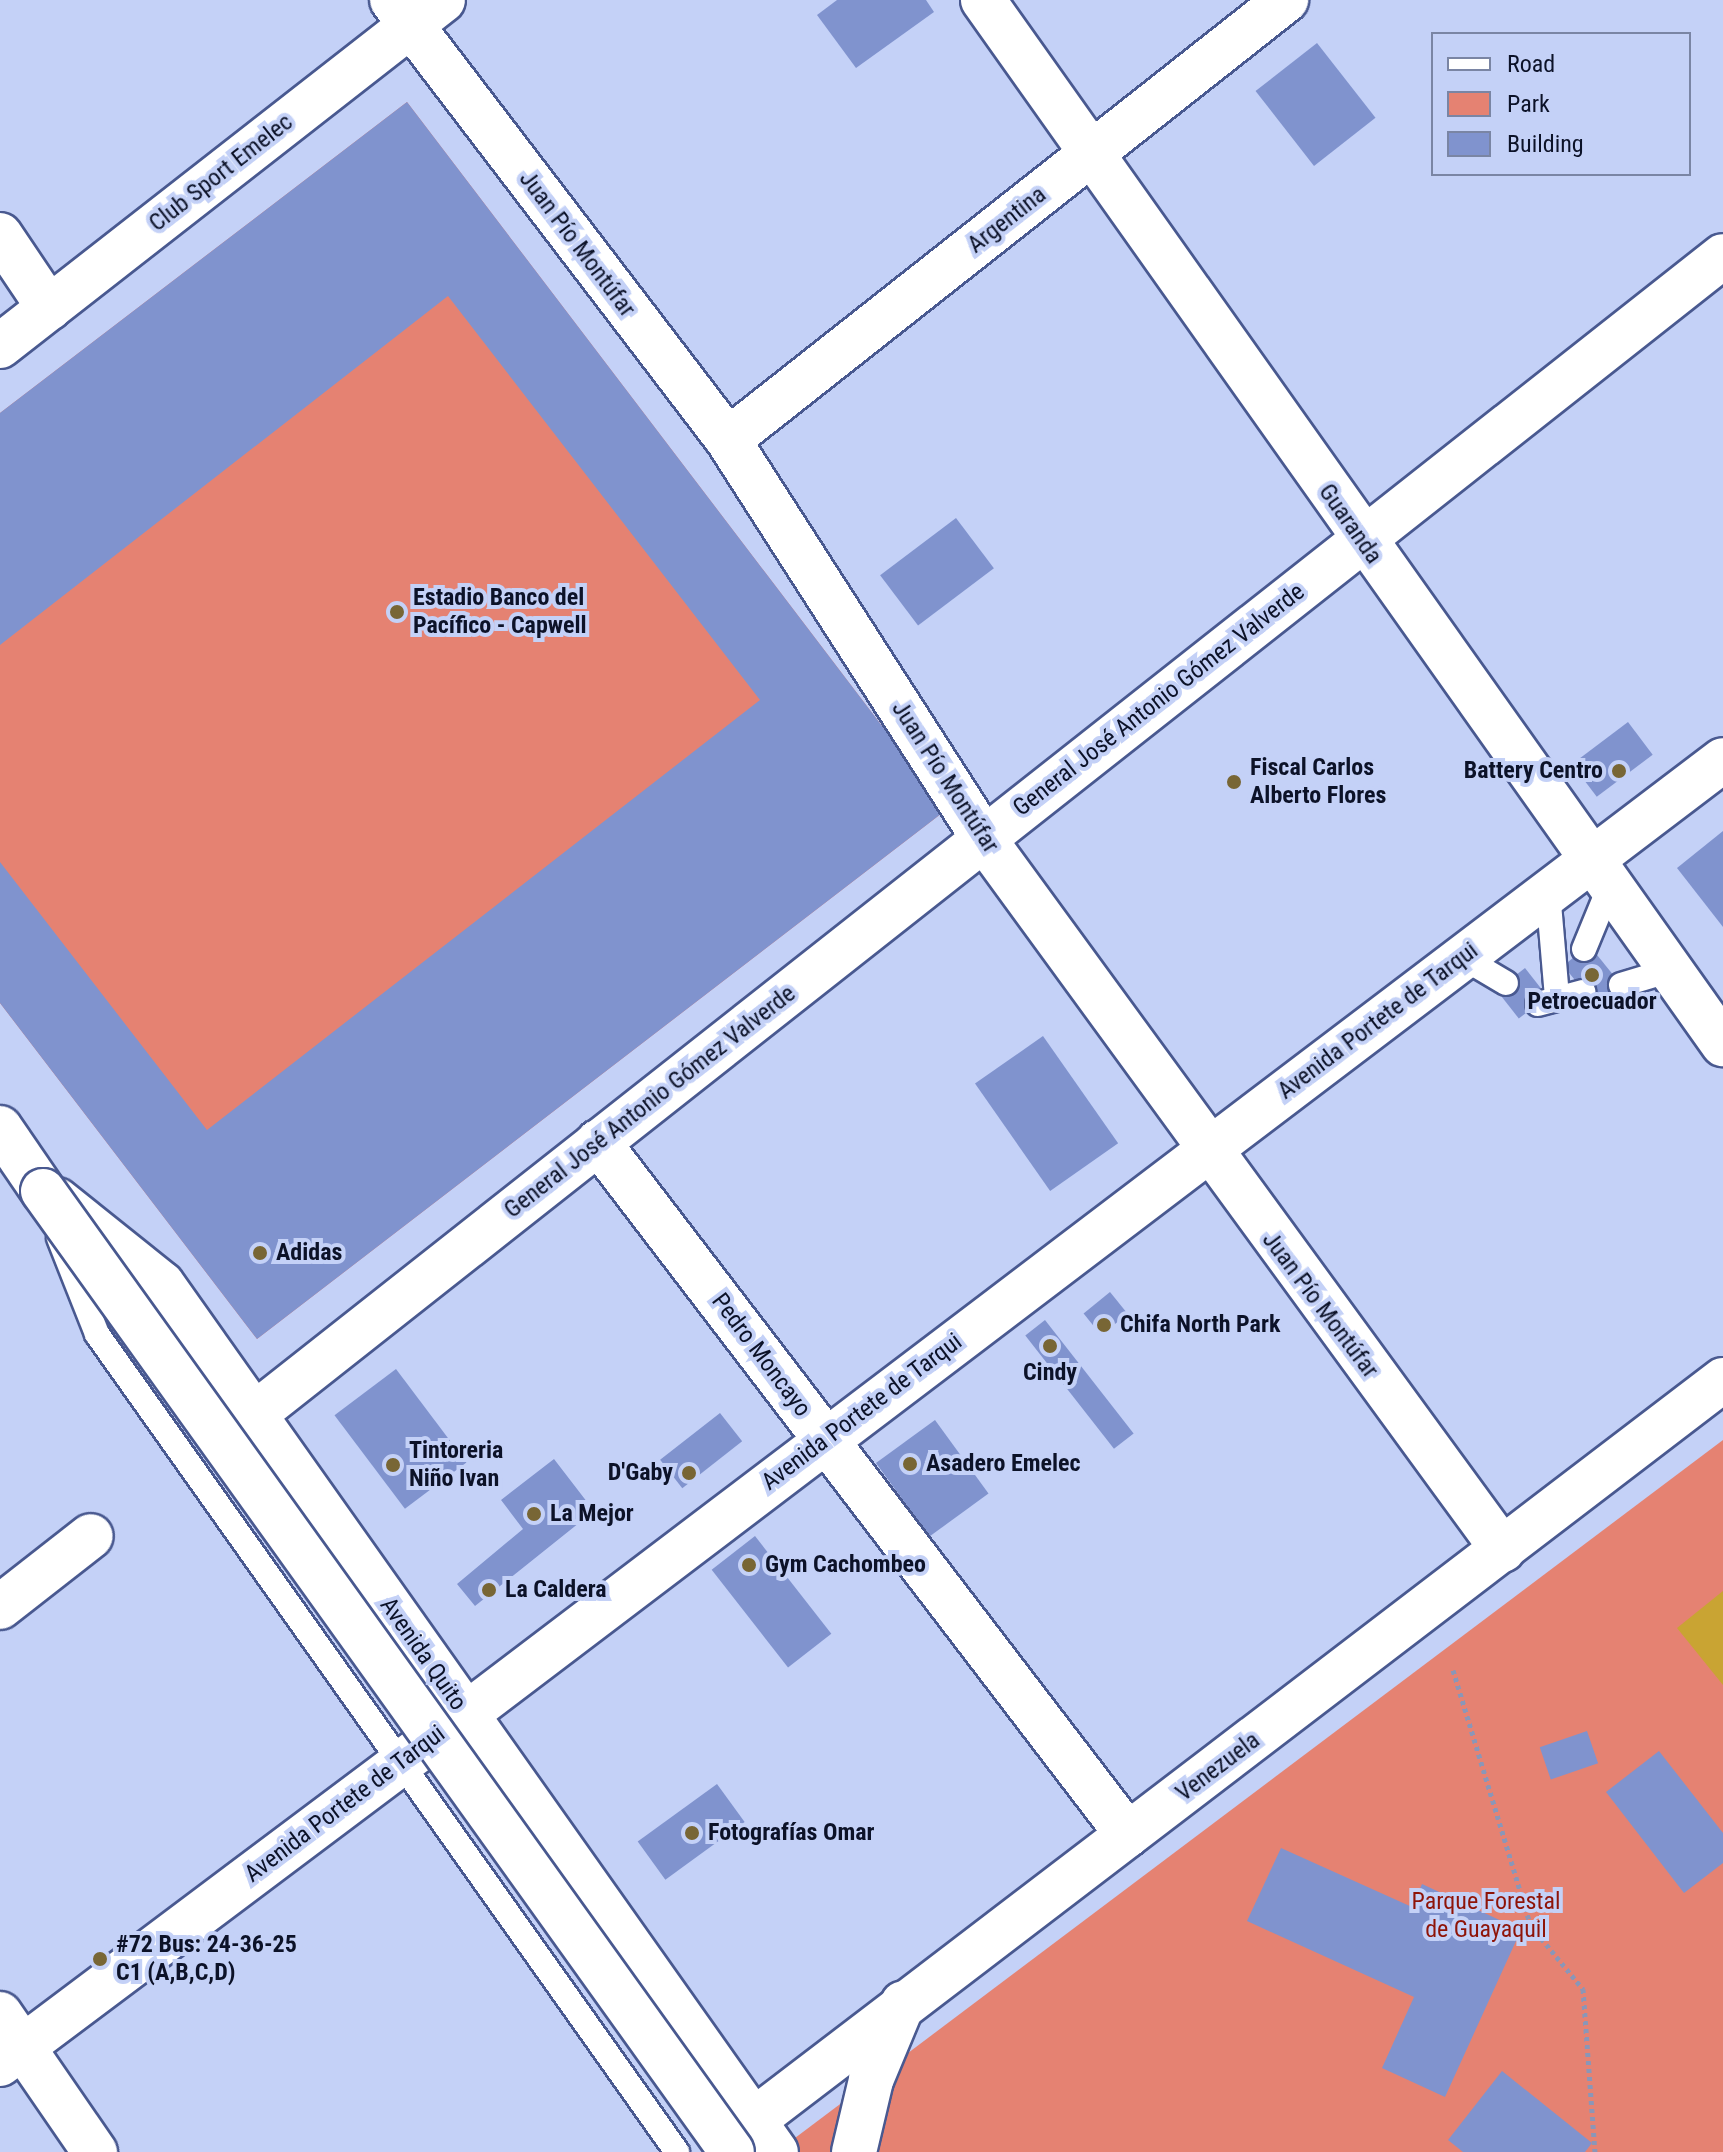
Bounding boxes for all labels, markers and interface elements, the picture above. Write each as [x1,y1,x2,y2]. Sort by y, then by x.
legend [1431,32,1691,176]
text: Road [1507,50,1555,78]
text: Park [1507,90,1550,118]
street label: Club Sport Emelec [144,108,298,238]
text: Building [1507,130,1584,158]
street label: Juan Pío Montúfar [513,165,641,323]
street label: Argentina [962,181,1052,259]
street label: Guaranda [1312,479,1388,569]
street label: General José Antonio Gómez Valverde [1008,577,1310,823]
place label: Estadio Banco del Pacífico - Capwell [413,584,587,640]
marker: Estadio Banco del Pacífico - Capwell [388,603,406,621]
street label: Juan Pío Montúfar [885,696,1005,858]
place label: Fiscal Carlos Alberto Flores [1250,754,1386,810]
place label: Battery Centro [1464,757,1603,785]
marker: Battery Centro [1610,762,1628,780]
marker: Fiscal Carlos Alberto Flores [1225,773,1243,791]
street label: Avenida Portete de Tarqui [1272,936,1484,1106]
marker: Petroecuador [1583,966,1601,984]
street label: General José Antonio Gómez Valverde [499,979,801,1225]
place label: Petroecuador [1527,988,1657,1016]
street label: Juan Pío Montúfar [1256,1226,1384,1384]
place label: Adidas [276,1239,342,1267]
marker: Adidas [251,1244,269,1262]
street label: Pedro Moncayo [705,1288,817,1422]
place label: Chifa North Park [1120,1311,1280,1339]
marker: Chifa North Park [1095,1316,1113,1334]
street label: Avenida Portete de Tarqui [756,1327,968,1497]
marker: Cindy [1041,1337,1059,1355]
place label: Cindy [1023,1359,1077,1387]
place label: Tintoreria Niño Ivan [409,1437,503,1493]
place label: Asadero Emelec [926,1450,1081,1478]
marker: Asadero Emelec [901,1455,919,1473]
marker: Tintoreria Niño Ivan [384,1456,402,1474]
place label: D'Gaby [608,1459,673,1487]
marker: D'Gaby [680,1464,698,1482]
place label: La Mejor [550,1500,634,1528]
marker: La Mejor [525,1505,543,1523]
place label: Gym Cachombeo [765,1551,926,1579]
marker: Gym Cachombeo [740,1556,758,1574]
place label: La Caldera [505,1576,607,1604]
marker: La Caldera [480,1581,498,1599]
street label: Avenida Quito [374,1592,472,1716]
street label: Avenida Portete de Tarqui [239,1719,451,1889]
street label: Venezuela [1170,1726,1266,1808]
place label: Fotografías Omar [708,1819,874,1847]
marker: Fotografías Omar [683,1824,701,1842]
park label: Parque Forestal de Guayaquil [1412,1888,1560,1944]
place label: #72 Bus: 24-36-25 C1 (A,B,C,D) [116,1931,297,1987]
marker: #72 Bus: 24-36-25 C1 (A,B,C,D) [91,1950,109,1968]

